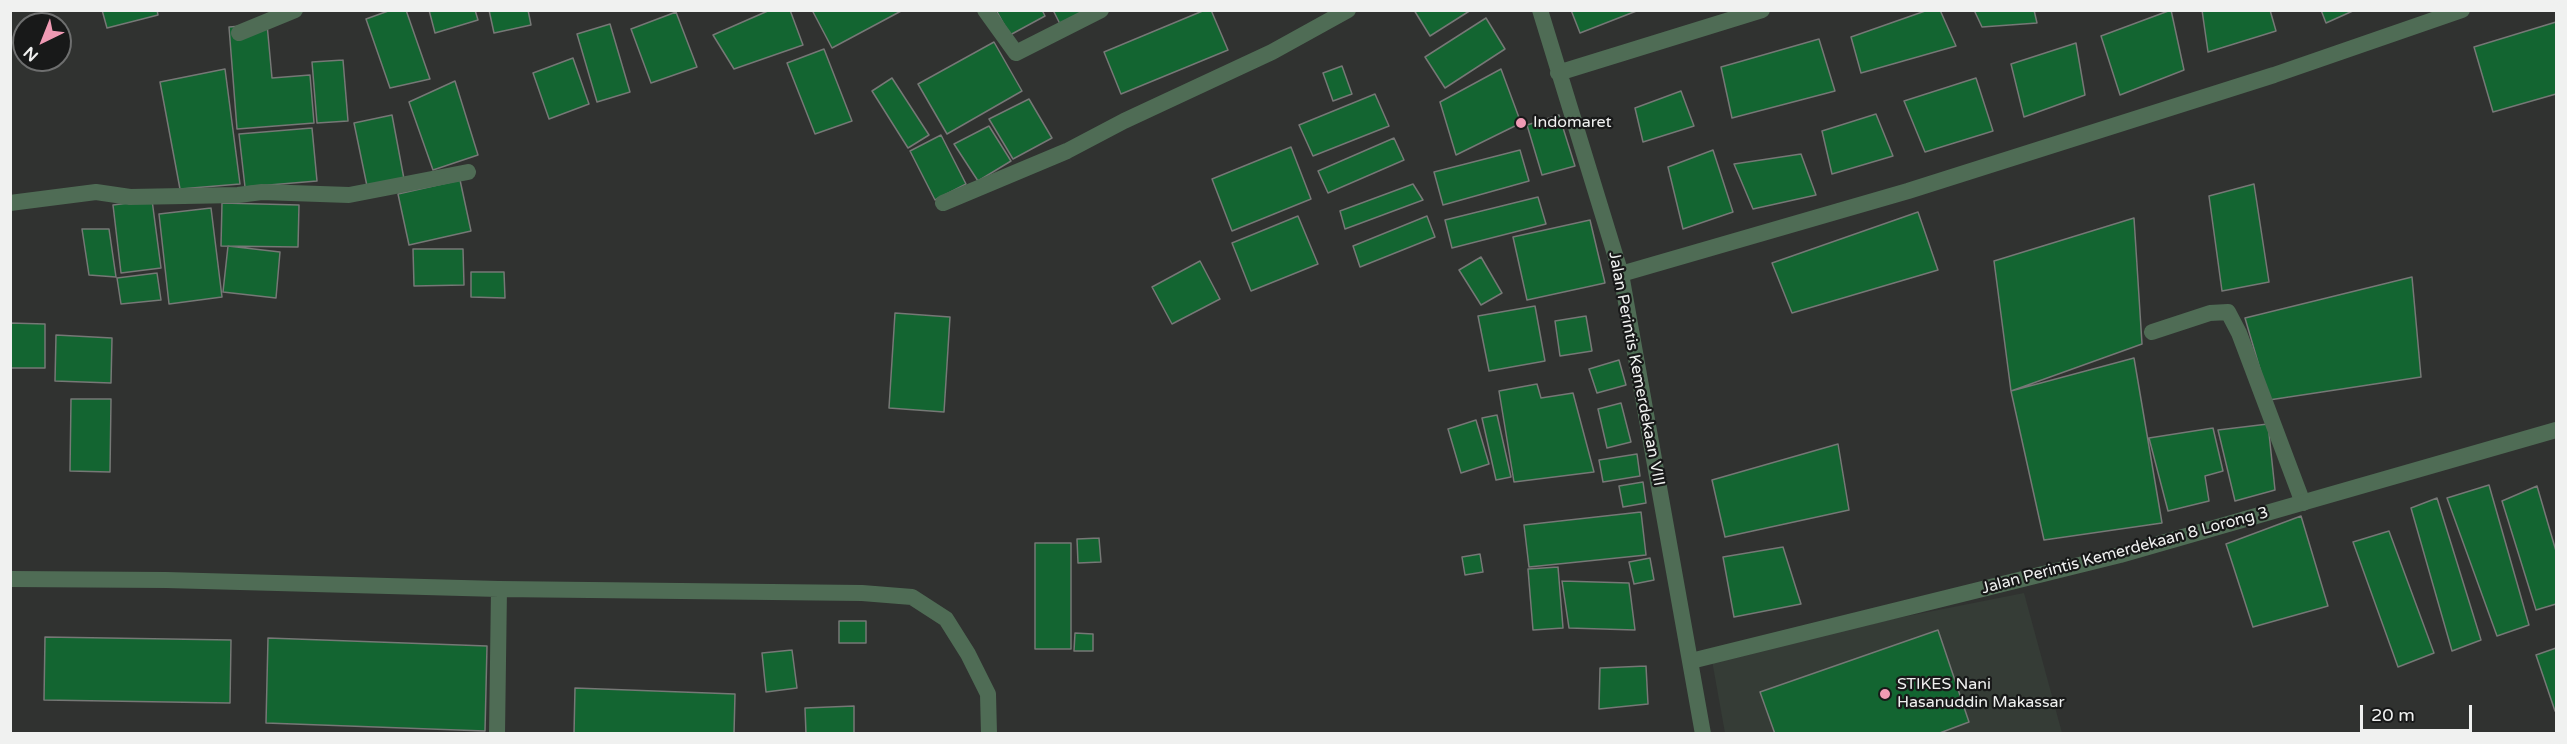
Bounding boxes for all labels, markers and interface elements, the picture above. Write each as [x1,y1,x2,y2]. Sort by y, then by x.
north arrow [12,12,72,72]
text: N [20,42,43,65]
place label: Indomaret [1533,113,1612,133]
marker: Indomaret [1514,116,1528,130]
street label: Jalan Perintis Kemerdekaan VIII [1604,250,1668,488]
street label: Jalan Perintis Kemerdekaan 8 Lorong 3 [1979,503,2271,599]
place label: STIKES Nani Hasanuddin Makassar [1897,675,2065,713]
marker: STIKES Nani Hasanuddin Makassar [1878,687,1892,701]
scale bar [2363,693,2476,731]
text: 20 m [2371,704,2415,726]

